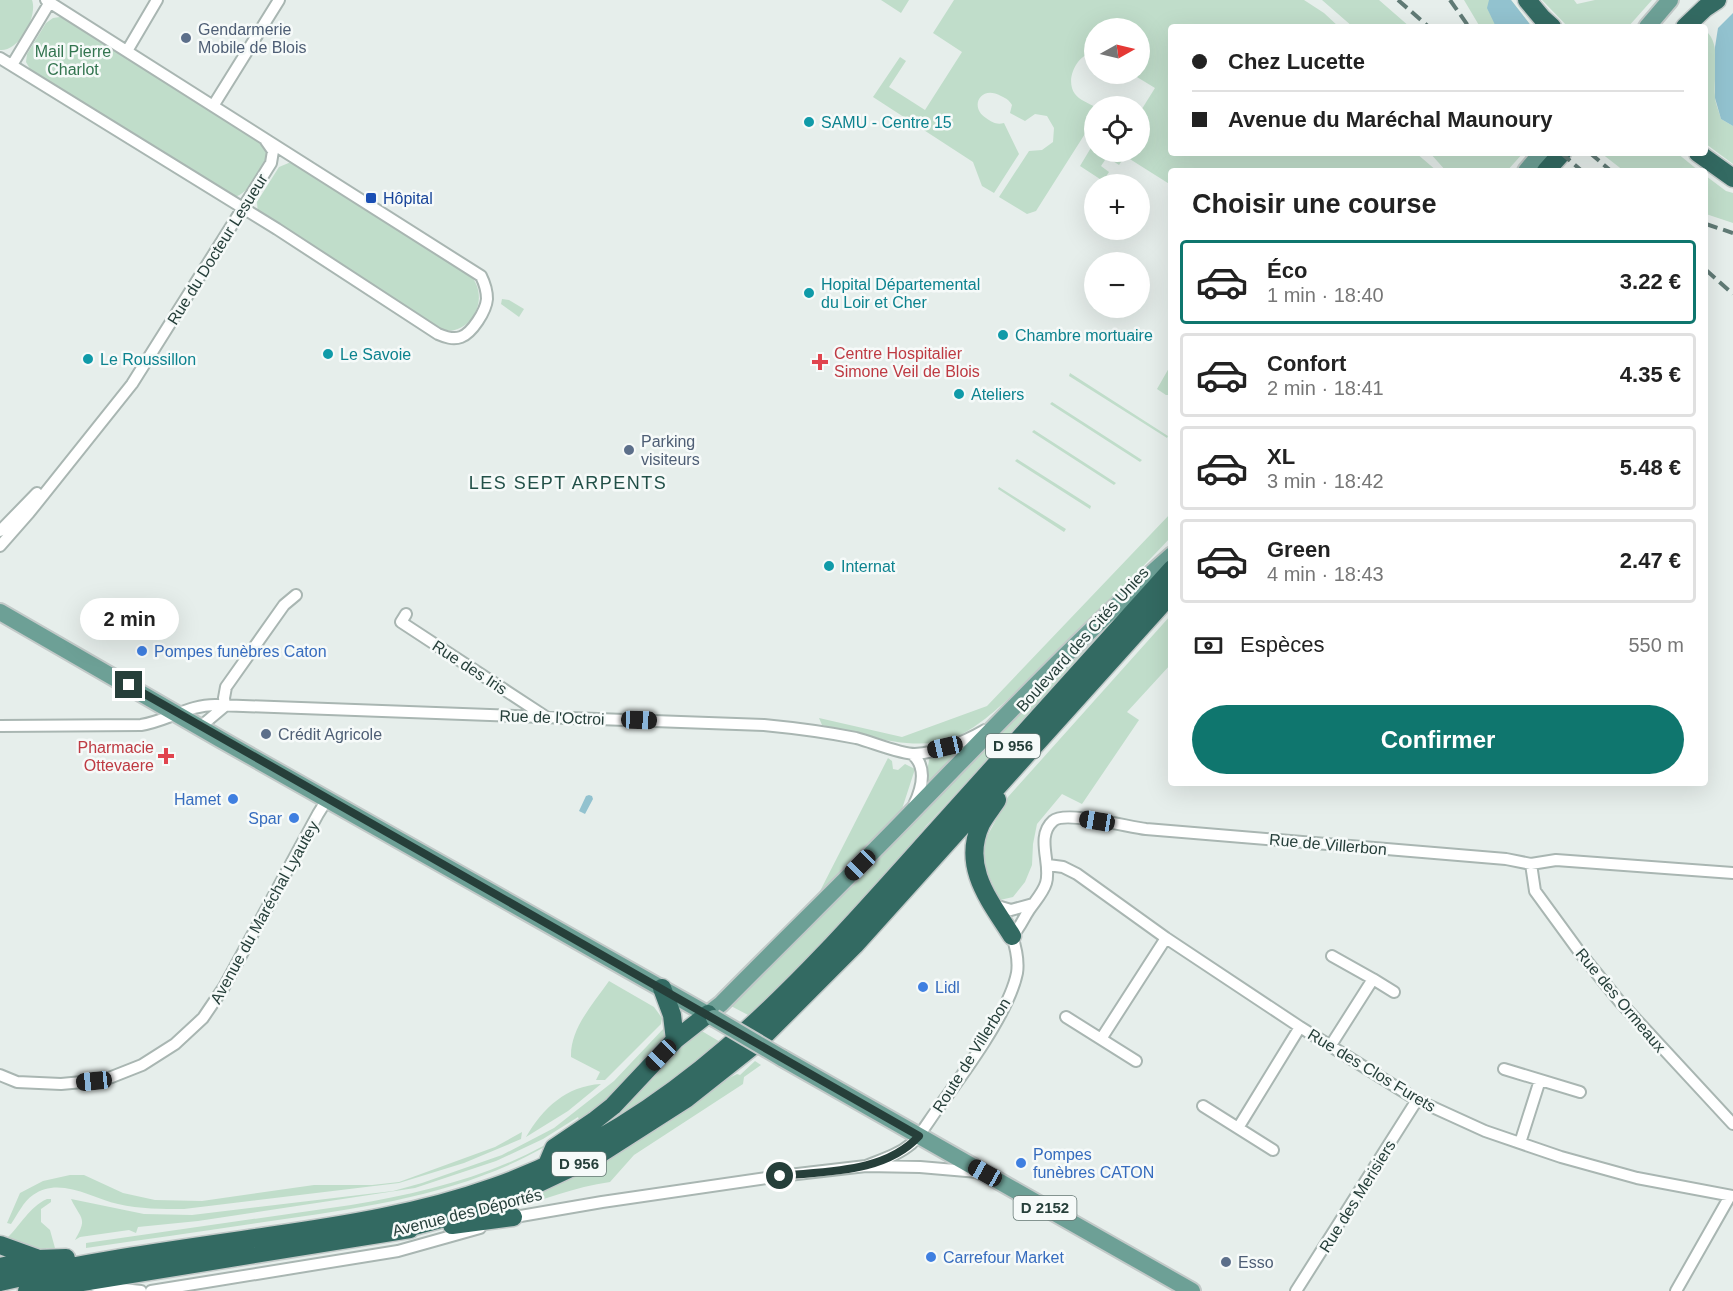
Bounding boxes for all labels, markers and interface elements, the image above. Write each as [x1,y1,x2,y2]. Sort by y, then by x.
north arrow [1084,18,1150,84]
map controls [1084,18,1150,318]
place label: Gendarmerie Mobile de Blois [198,21,307,56]
marker: Gendarmerie Mobile de Blois [179,31,193,45]
park label: Mail Pierre Charlot [35,43,111,78]
text: Chez Lucette [1228,49,1365,74]
button: locate [1084,96,1150,162]
text: Avenue du Maréchal Maunoury [1228,107,1552,132]
place label: SAMU - Centre 15 [821,114,952,131]
marker: SAMU - Centre 15 [802,115,816,129]
street label: Rue du Docteur Lesueur [164,170,271,328]
button: + [1084,174,1150,240]
text: Choisir une course [1192,189,1437,219]
place label: Hôpital [383,190,433,207]
marker: Hôpital [364,191,378,205]
button: − [1084,252,1150,318]
icon: car [1195,255,1249,309]
text: Éco [1267,258,1307,283]
text: 3.22 € [1620,269,1681,294]
place label: Hopital Départemental du Loir et Cher [821,276,980,311]
text: 1 min · 18:40 [1267,284,1384,306]
marker: Hopital Départemental du Loir et Cher [802,286,816,300]
place label: Chambre mortuaire [1015,327,1153,344]
marker: Chambre mortuaire [996,328,1010,342]
place label: Centre Hospitalier Simone Veil de Blois [834,345,980,380]
place label: Le Savoie [340,346,411,363]
marker: Le Savoie [321,347,335,361]
icon: car [1195,348,1249,402]
place label: Le Roussillon [100,351,196,368]
text: Confort [1267,351,1346,376]
marker: Le Roussillon [81,352,95,366]
marker: Centre Hospitalier Simone Veil de Blois [811,353,829,371]
text: 4.35 € [1620,362,1681,387]
text: 2 min · 18:41 [1267,377,1384,399]
place label: Ateliers [971,386,1024,403]
marker: Ateliers [952,387,966,401]
place label: Parking visiteurs [641,433,700,468]
icon: car [1195,441,1249,495]
marker: Parking visiteurs [622,443,636,457]
text: XL [1267,444,1295,469]
text: 5.48 € [1620,455,1681,480]
text: 3 min · 18:42 [1267,470,1384,492]
district label: LES SEPT ARPENTS [469,473,667,493]
icon: car [1195,534,1249,588]
text: Green [1267,537,1331,562]
text: 2.47 € [1620,548,1681,573]
place label: Internat [841,558,896,575]
marker: Internat [822,559,836,573]
text: 4 min · 18:43 [1267,563,1384,585]
street label: Boulevard des Cités Unies [1013,564,1152,715]
callout: 2 min [80,598,178,640]
text: 2 min [103,608,156,630]
icon: cash [1192,629,1225,662]
text: Espèces [1240,632,1324,657]
text: 550 m [1628,634,1684,656]
street label: Rue des Iris [429,637,510,698]
place label: Pompes funèbres Caton [154,643,327,660]
marker: Pompes funèbres Caton [135,644,149,658]
route end [115,671,142,698]
button: Confirmer [1192,705,1684,774]
street label: Rue de l'Octroi [499,707,605,728]
car [621,710,657,730]
place label: Crédit Agricole [278,726,382,743]
marker: Crédit Agricole [259,727,273,741]
car [925,734,965,760]
road number: D 956 [986,734,1040,758]
place label: Pharmacie Ottevaere [78,739,154,774]
marker: Pharmacie Ottevaere [159,749,173,763]
place label: Hamet [174,791,222,808]
marker: Hamet [226,792,240,806]
car [1078,809,1116,833]
place label: Spar [248,810,283,827]
marker: Spar [287,811,301,825]
street label: Avenue du Maréchal Lyautey [207,818,322,1007]
street label: Rue de Villerbon [1268,831,1387,858]
car [841,846,879,884]
street label: Rue des Ormeaux [1572,945,1669,1056]
place label: Lidl [935,979,960,996]
marker: Lidl [916,980,930,994]
street label: Route de Villerbon [929,995,1013,1115]
street label: Rue des Clos Furets [1305,1026,1439,1115]
car [642,1036,680,1074]
car [75,1070,113,1092]
street label: Rue des Merisiers [1316,1137,1399,1255]
place label: Pompes funèbres CATON [1033,1146,1154,1181]
road number: D 956 [552,1152,606,1176]
car [965,1156,1005,1190]
marker: Pompes funèbres CATON [1014,1156,1028,1170]
route start [766,1162,793,1189]
street label: Avenue des Déportés [391,1186,544,1239]
road number: D 2152 [1014,1196,1076,1220]
place label: Carrefour Market [943,1249,1064,1266]
marker: Carrefour Market [924,1250,938,1264]
place label: Esso [1238,1254,1274,1271]
marker: Esso [1219,1255,1233,1269]

